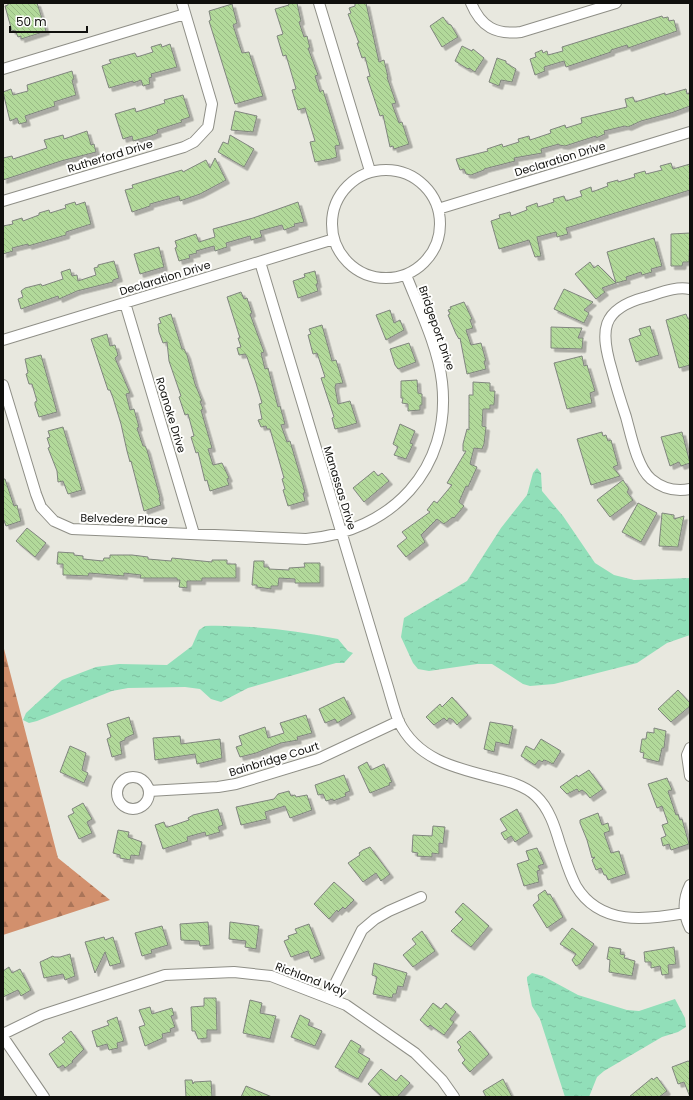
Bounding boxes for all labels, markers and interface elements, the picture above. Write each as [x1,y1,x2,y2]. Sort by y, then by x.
scale bar [10,8,87,34]
text: 50 m [16,13,47,30]
street label: Rutherford Drive [65,135,155,177]
street label: Declaration Drive [513,138,608,180]
street label: Declaration Drive [118,257,213,299]
street label: Bridgeport Drive [415,284,459,373]
street label: Roanoke Drive [152,375,190,455]
street label: Manassas Drive [320,444,360,532]
street label: Belvedere Place [80,509,168,529]
street label: Bainbridge Court [227,738,321,780]
street label: Richland Way [273,958,350,1000]

